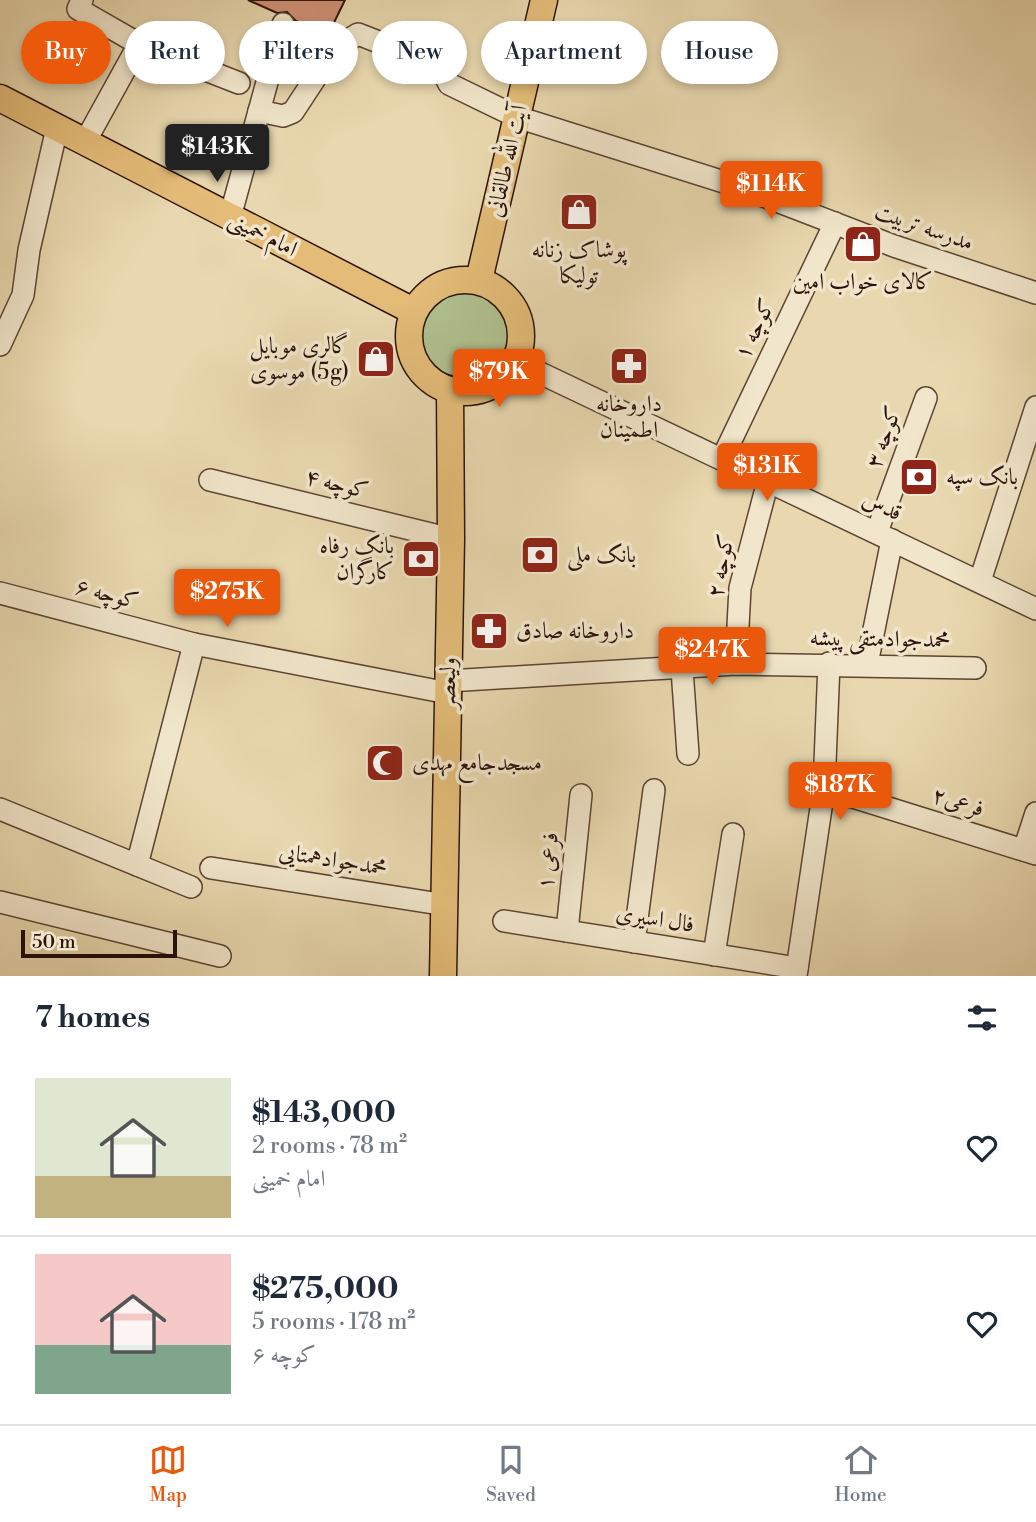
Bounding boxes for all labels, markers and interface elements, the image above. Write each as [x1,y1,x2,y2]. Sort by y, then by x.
chip: Buy [21,21,111,84]
chip: Rent [125,21,225,84]
chip: Filters [239,21,358,84]
chip: New [372,21,467,84]
chip: Apartment [481,21,647,84]
chip: House [661,21,778,84]
street label: آیت الله طالقانی [476,98,534,220]
pin: $143K [168,124,266,184]
text: $143K [181,133,253,161]
pin: $114K [722,162,820,221]
text: $114K [736,170,806,198]
shop icon: پوشاک زنانه تولیکا [558,191,600,233]
street label: مدرسه تربیت [871,197,977,257]
street label: امام خمینی [222,205,302,268]
shop icon: کالای خواب امین [842,223,884,265]
place label: پوشاک زنانه تولیکا [532,236,628,290]
place label: کالای خواب امین [793,268,933,296]
street label: کوچه ۱ [728,294,783,364]
place label: گالری موبایل موسوی (5g) [250,331,349,386]
shop icon: گالری موبایل موسوی (5g) [355,338,397,380]
pharmacy icon: داروخانه اطمینان [608,345,650,387]
pin: $79K [458,350,540,409]
text: $79K [469,358,529,386]
place label: داروخانه اطمینان [596,390,662,444]
street label: کوچه ۳ [860,402,909,472]
pin: $131K [718,444,816,503]
text: $131K [733,452,801,480]
bank icon: بانک سپه [898,456,940,498]
street label: کوچه ۴ [302,463,371,506]
place label: بانک سپه [946,463,1018,492]
street label: قدس [858,485,906,527]
place label: بانک رفاه کارگران [320,532,394,586]
street label: کوچه ۲ [701,532,742,600]
bank icon: بانک ملی [519,534,561,576]
bank icon: بانک رفاه کارگران [400,538,442,580]
place label: بانک ملی [567,541,636,572]
pin: $275K [178,570,276,629]
street label: ۶ کوچه [72,572,142,617]
text: $275K [190,578,264,606]
pharmacy icon: داروخانه صادق [468,610,510,652]
place label: داروخانه صادق [516,617,634,645]
street label: محمدجوادمتقی پیشه [809,624,951,656]
pin: $247K [663,628,761,687]
text: $247K [675,636,749,664]
street label: ولیعصر [434,657,463,711]
mosque icon: مسجدجامع مهدی [364,742,406,784]
place label: مسجدجامع مهدی [412,749,542,783]
pin: $187K [791,762,889,822]
text: $187K [805,771,875,799]
street label: فرعی۲ [929,781,987,823]
street label: فرعی ۱ [531,831,565,891]
street label: محمدجوادهمتایی [277,838,389,882]
street label: فال اسیری [614,899,696,939]
scale bar [21,927,177,959]
text: 50 m [32,930,76,954]
text: 7 homes [35,999,150,1037]
icon: filters [963,999,1001,1037]
text: $143,000 [252,1094,396,1132]
icon: home [91,1106,175,1190]
icon: heart [963,1129,1001,1167]
text: 2 rooms · 78 m² [252,1132,407,1160]
text: امام خمینی [252,1165,326,1193]
text: $275,000 [252,1270,399,1308]
icon: home [91,1282,175,1366]
icon: heart [963,1305,1001,1343]
text: 5 rooms · 178 m² [252,1308,415,1336]
text: ۶ کوچه [252,1341,316,1369]
tab: Map [149,1441,187,1507]
tab: Saved [486,1441,536,1507]
tab: Home [835,1441,887,1507]

